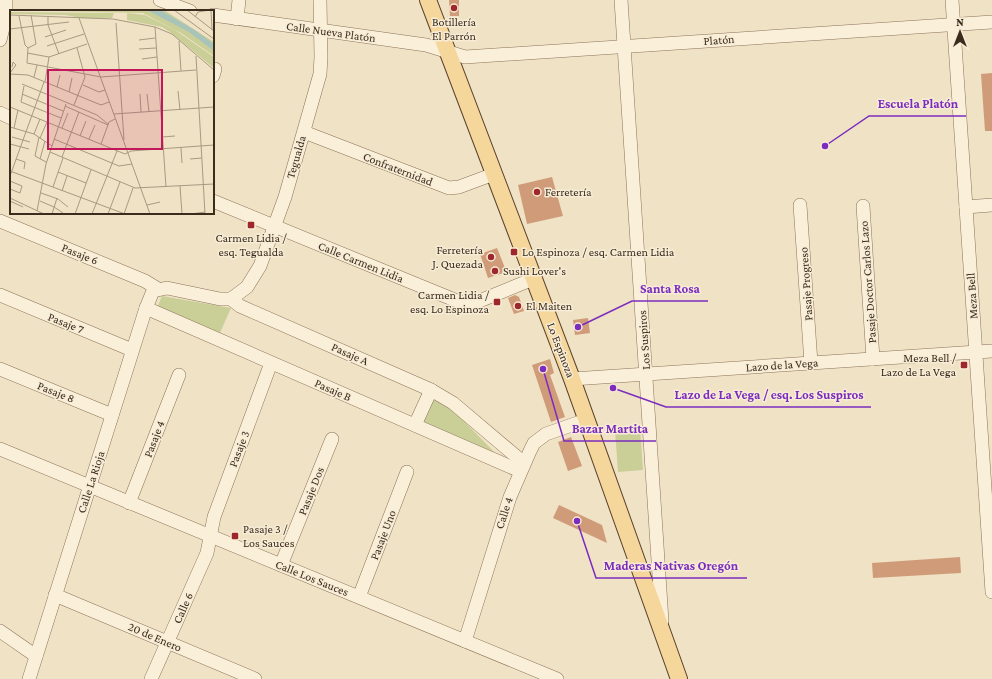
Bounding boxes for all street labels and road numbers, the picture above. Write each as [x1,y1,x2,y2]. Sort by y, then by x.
street label: Calle Nueva Platón [285,19,377,45]
street label: Platón [703,32,736,48]
street label: Tegualda [283,133,309,180]
street label: Confraternidad [361,149,436,189]
street label: Pasaje Doctor Carlos Lazo [857,220,879,344]
street label: Calle Carmen Lidia [316,238,406,286]
street label: Pasaje 6 [60,240,100,268]
street label: Pasaje Progreso [796,247,816,321]
street label: Meza Bell [963,272,981,320]
street label: Pasaje 7 [46,309,86,337]
street label: Los Suspiros [635,309,653,370]
street label: Lo Espinoza [544,320,578,380]
street label: Pasaje A [329,340,371,368]
street label: Lazo de la Vega [745,355,819,375]
street label: Pasaje B [312,376,354,404]
street label: Pasaje 8 [36,378,76,406]
street label: Pasaje 4 [141,419,167,459]
street label: Pasaje 3 [226,429,252,469]
street label: Calle La Rioja [74,449,108,515]
street label: Pasaje Dos [295,465,327,517]
street label: Calle 4 [492,495,516,531]
street label: Pasaje Uno [367,508,399,562]
street label: Calle Los Sauces [273,557,351,599]
street label: Calle 6 [170,590,196,626]
street label: 20 de Enero [126,619,184,655]

